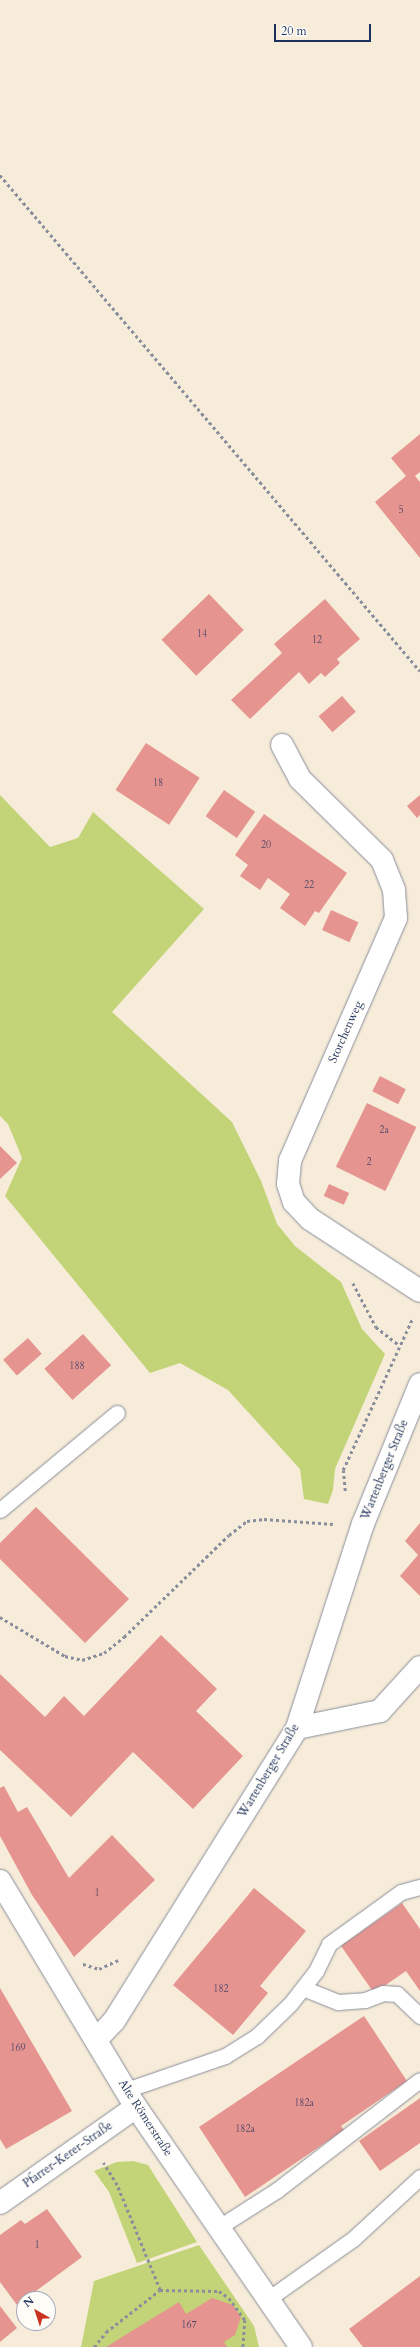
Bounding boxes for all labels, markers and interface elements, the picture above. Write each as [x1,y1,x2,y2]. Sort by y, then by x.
scale bar [276,16,373,42]
text: 20 m [281,23,307,39]
house number: 5 [398,505,404,517]
house number: 14 [197,629,207,641]
house number: 12 [312,635,322,647]
house number: 18 [153,778,163,790]
house number: 20 [261,840,271,852]
house number: 22 [304,880,314,892]
street label: Storchenweg [326,999,366,1065]
house number: 2a [379,1125,389,1137]
house number: 2 [366,1157,372,1169]
house number: 188 [69,1361,85,1373]
street label: Wartenberger Straße [358,1418,412,1522]
street label: Wartenberger Straße [235,1721,303,1821]
house number: 1 [94,1888,100,1900]
house number: 182 [213,1984,229,1996]
house number: 169 [10,2043,26,2055]
street label: Alte Römerstraße [115,2077,175,2159]
house number: 182a [294,2098,314,2110]
street label: Pfarrer-Kerer-Straße [21,2119,115,2191]
house number: 182a [235,2124,255,2136]
house number: 1 [34,2240,40,2252]
north arrow [16,2291,56,2331]
text: N [20,2293,37,2311]
house number: 167 [181,2320,197,2332]

